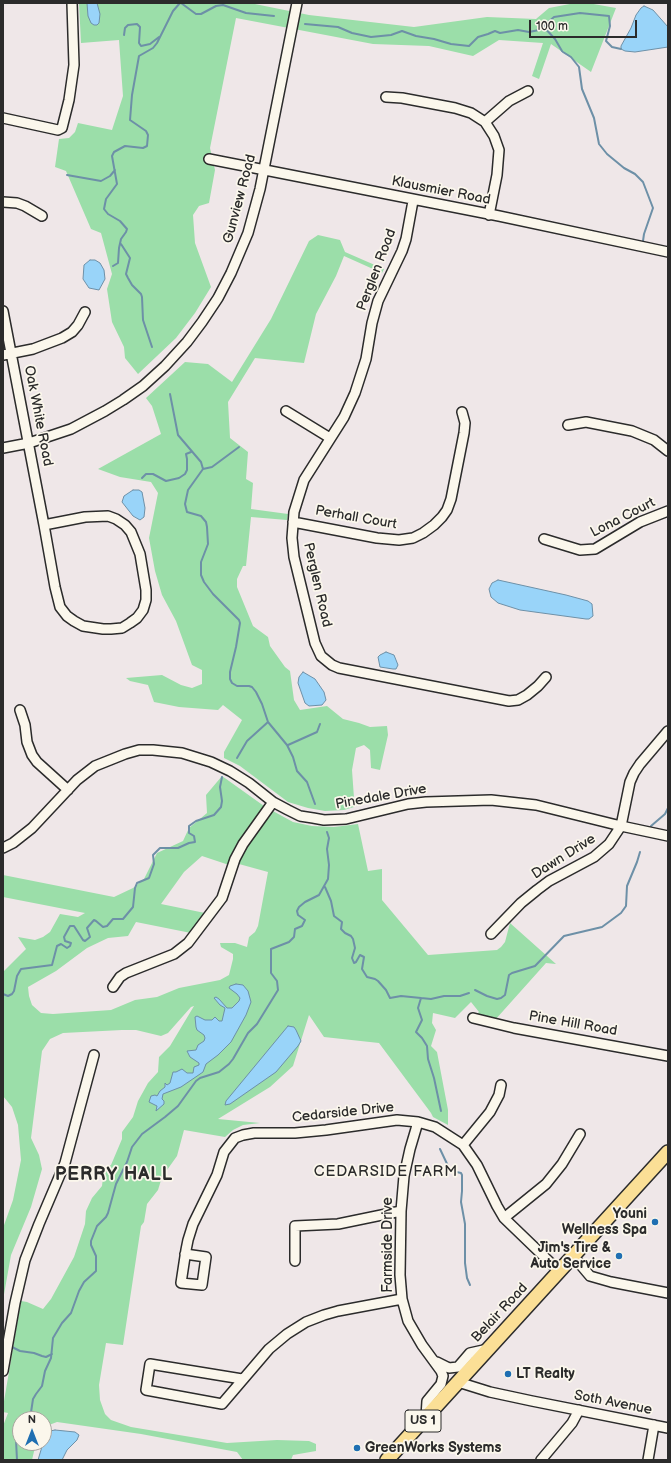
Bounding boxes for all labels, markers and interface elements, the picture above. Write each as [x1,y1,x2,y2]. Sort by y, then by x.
scale bar [531,12,639,38]
text: 100 m [536,19,568,34]
street label: Gunview Road [220,153,260,245]
street label: Klausmier Road [390,173,492,209]
street label: Perglen Road [354,227,400,313]
street label: Oak White Road [20,364,56,468]
street label: Lona Court [588,495,658,541]
street label: Perhall Court [314,503,398,533]
street label: Perglen Road [299,541,335,629]
street label: Pinedale Drive [334,781,428,813]
street label: Dawn Drive [529,831,599,883]
street label: Pine Hill Road [527,1008,619,1040]
street label: Cedarside Drive [291,1099,395,1127]
district label: CEDARSIDE FARM [314,1163,458,1181]
district label: PERRY HALL [55,1164,173,1186]
street label: Farmside Drive [380,1197,396,1293]
place label: Youni Wellness Spa [562,1206,647,1238]
marker: Youni Wellness Spa [650,1217,660,1227]
place label: Jim's Tire & Auto Service [531,1240,611,1272]
marker: Jim's Tire & Auto Service [614,1251,624,1261]
street label: Belair Road [468,1280,532,1346]
place label: LT Realty [516,1366,575,1382]
marker: LT Realty [503,1369,513,1379]
street label: Soth Avenue [573,1387,653,1419]
road number: US 1 [405,1410,441,1432]
north arrow [12,1411,52,1451]
text: N [28,1413,36,1426]
place label: GreenWorks Systems [365,1440,501,1456]
marker: GreenWorks Systems [352,1443,362,1453]

